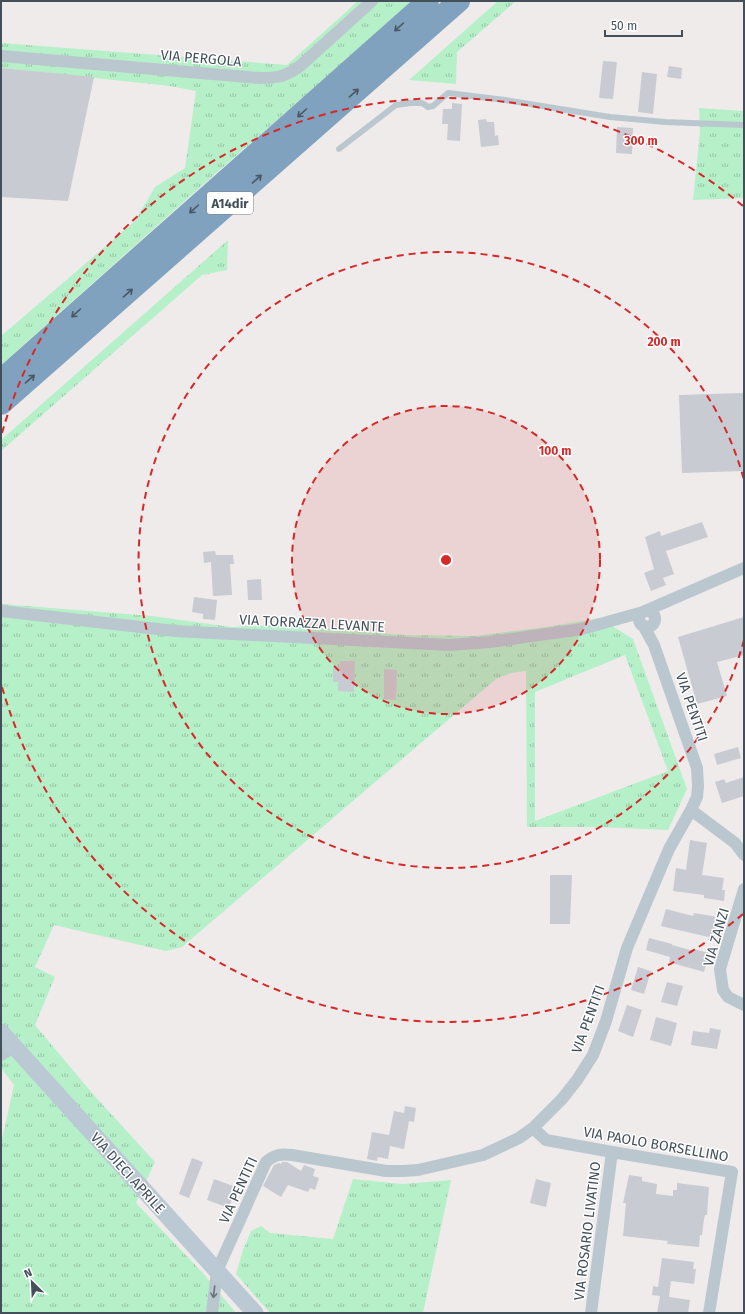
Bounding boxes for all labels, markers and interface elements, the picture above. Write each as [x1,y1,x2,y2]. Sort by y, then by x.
scale bar [605,12,682,38]
text: 50 m [611,19,637,33]
one-way arrow [395,22,405,31]
street label: VIA PERGOLA [160,46,242,71]
one-way arrow [349,89,359,98]
one-way arrow [297,108,307,118]
text: 300 m [623,134,658,148]
one-way arrow [252,174,262,184]
road number: A14dir [207,192,253,214]
one-way arrow [189,204,199,213]
one-way arrow [123,288,133,297]
one-way arrow [71,309,81,318]
text: 200 m [647,335,681,349]
one-way arrow [25,374,36,383]
text: 100 m [539,444,571,458]
centre of rings [439,553,453,567]
street label: VIA TORRAZZA LEVANTE [239,611,385,636]
street label: VIA PENTITI [672,671,711,744]
street label: VIA ZANZI [700,906,733,968]
street label: VIA PENTITI [568,983,609,1056]
street label: VIA PAOLO BORSELLINO [582,1123,730,1166]
street label: VIA DIECI APRILE [87,1129,168,1217]
street label: VIA PENTITI [216,1154,261,1226]
street label: VIA ROSARIO LIVATINO [571,1161,604,1302]
north arrow [12,1262,52,1302]
text: N [22,1266,34,1281]
one-way arrow [210,1285,218,1298]

